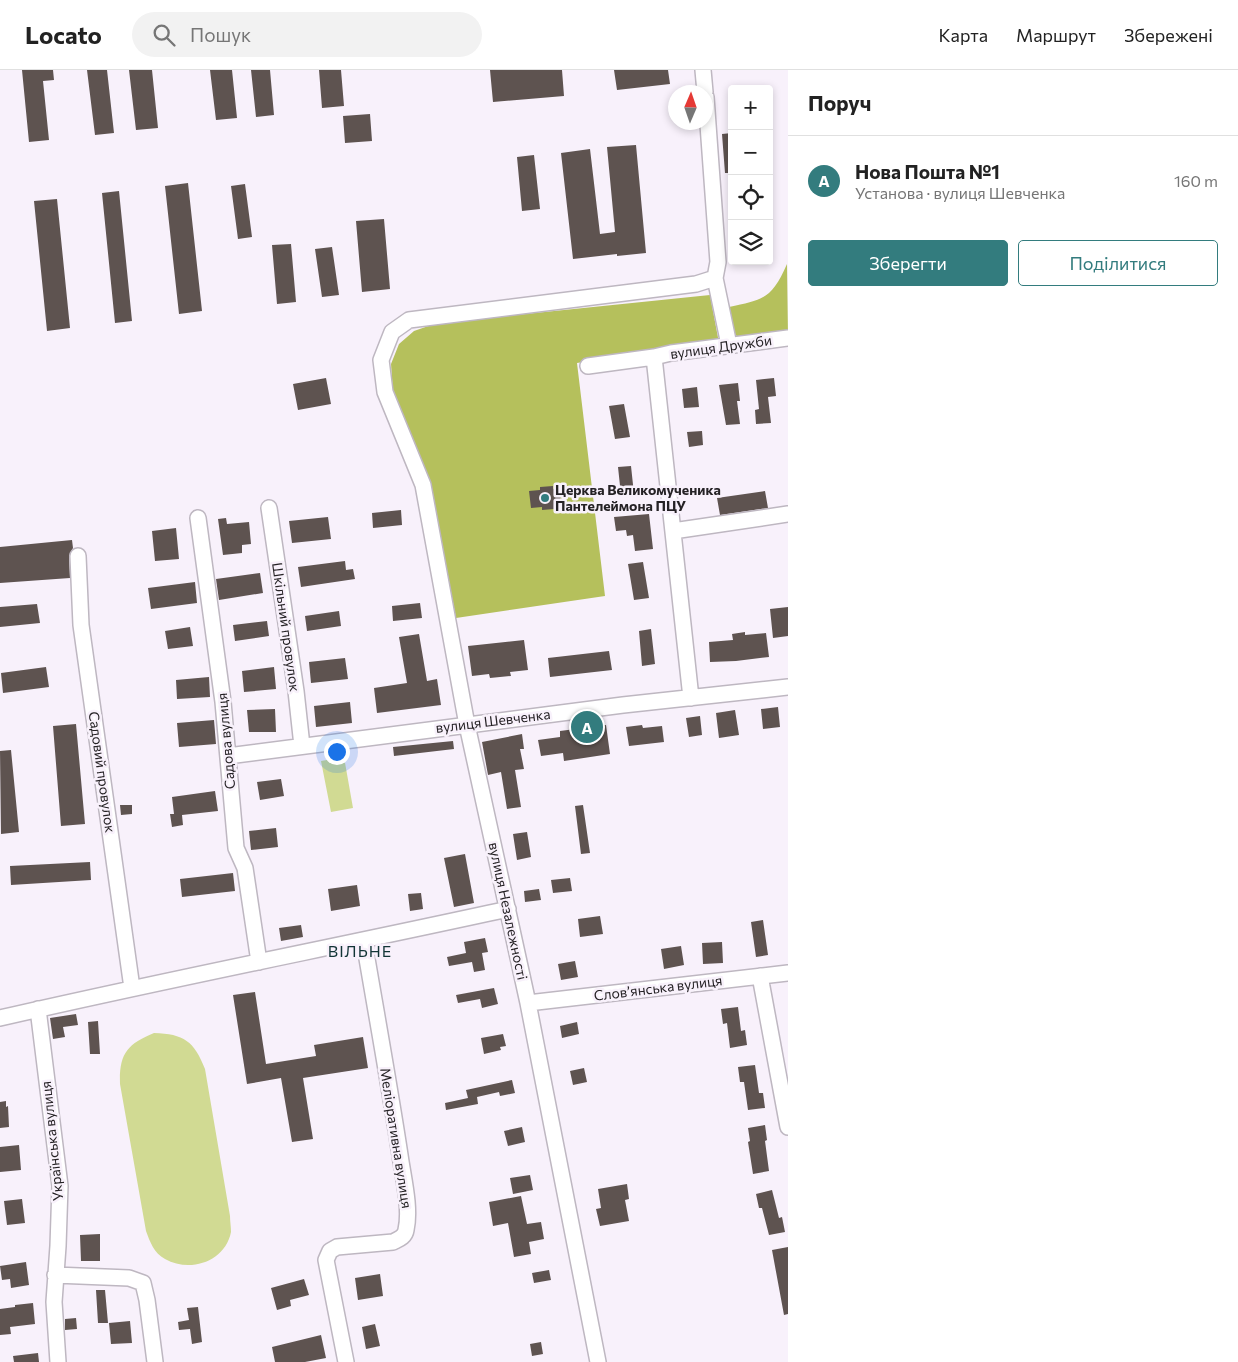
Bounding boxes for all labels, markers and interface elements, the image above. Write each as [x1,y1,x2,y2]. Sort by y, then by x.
search box [132,12,482,57]
text: Locato [25,20,102,49]
icon: search [150,21,178,49]
text: Пошук [190,23,251,46]
text: Карта [938,24,988,46]
text: Маршрут [1016,24,1096,46]
text: Збережені [1124,24,1213,46]
north arrow [668,85,713,130]
map controls [728,85,773,265]
button: + [728,85,773,130]
text: Поруч [808,90,871,115]
button: − [728,130,773,175]
text: Нова Пошта №1 [855,160,1000,183]
text: A [818,171,830,190]
text: 160 m [1174,171,1218,190]
button: locate [728,175,773,220]
text: Установа · вулиця Шевченка [855,183,1065,202]
button: layers [728,220,773,265]
button: Зберегти [808,240,1008,286]
button: Поділитися [1018,240,1218,286]
street label: вулиця Дружби [669,331,773,362]
place label: Церква Великомученика Пантелеймона ПЦУ [555,481,721,514]
marker: Церква Великомученика Пантелеймона ПЦУ [539,492,551,504]
street label: Шкільний провулок [269,561,304,693]
street label: Садова вулиця [213,692,238,790]
street label: вулиця Шевченка [435,705,551,736]
pin: A [571,708,603,746]
street label: Садовий провулок [86,710,119,834]
your location [324,739,350,765]
street label: вулиця Незалежності [486,840,531,981]
district label: ВІЛЬНЕ [328,941,392,960]
street label: Словʼянська вулиця [593,971,723,1004]
street label: Меліоративна вулиця [377,1066,416,1209]
street label: Українська вулиця [37,1080,66,1202]

